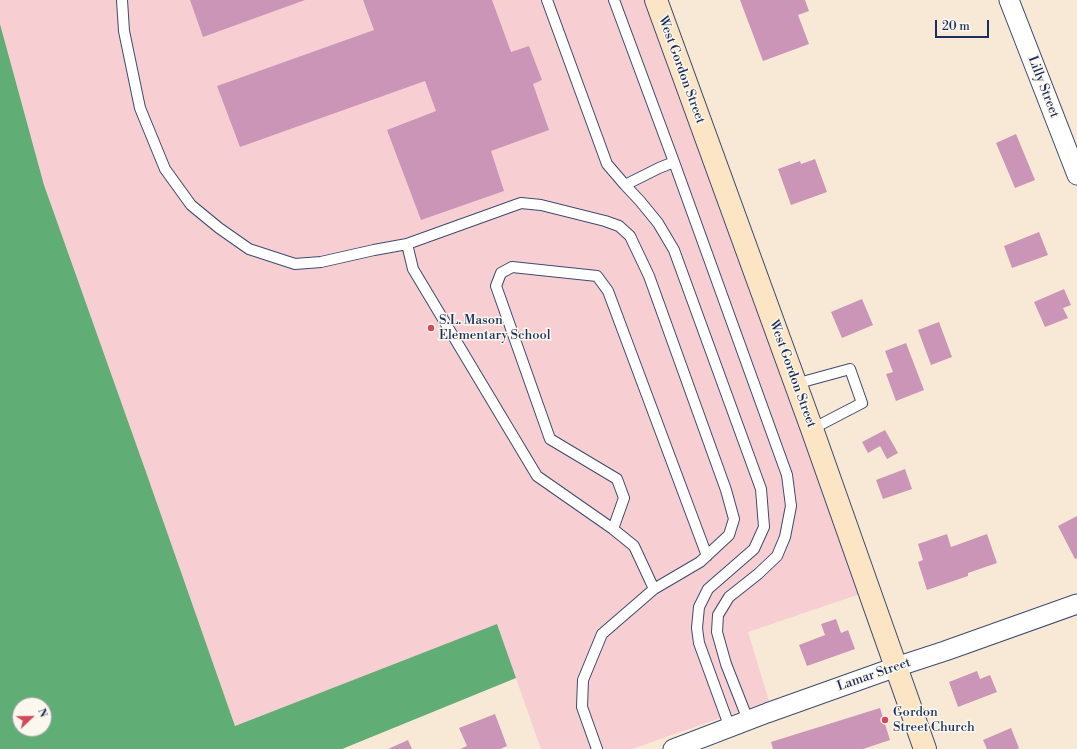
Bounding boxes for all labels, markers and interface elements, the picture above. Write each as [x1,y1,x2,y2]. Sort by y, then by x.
scale bar [937,12,991,38]
street label: West Gordon Street [654,14,708,126]
text: 20 m [942,19,970,34]
street label: Lilly Street [1024,54,1062,120]
place label: S.L. Mason Elementary School [439,313,551,344]
street label: West Gordon Street [765,318,819,430]
marker: S.L. Mason Elementary School [426,323,436,333]
street label: Lamar Street [835,655,913,695]
north arrow [12,697,52,737]
place label: Gordon Street Church [893,705,975,736]
text: N [34,706,50,720]
marker: Gordon Street Church [880,715,890,725]

